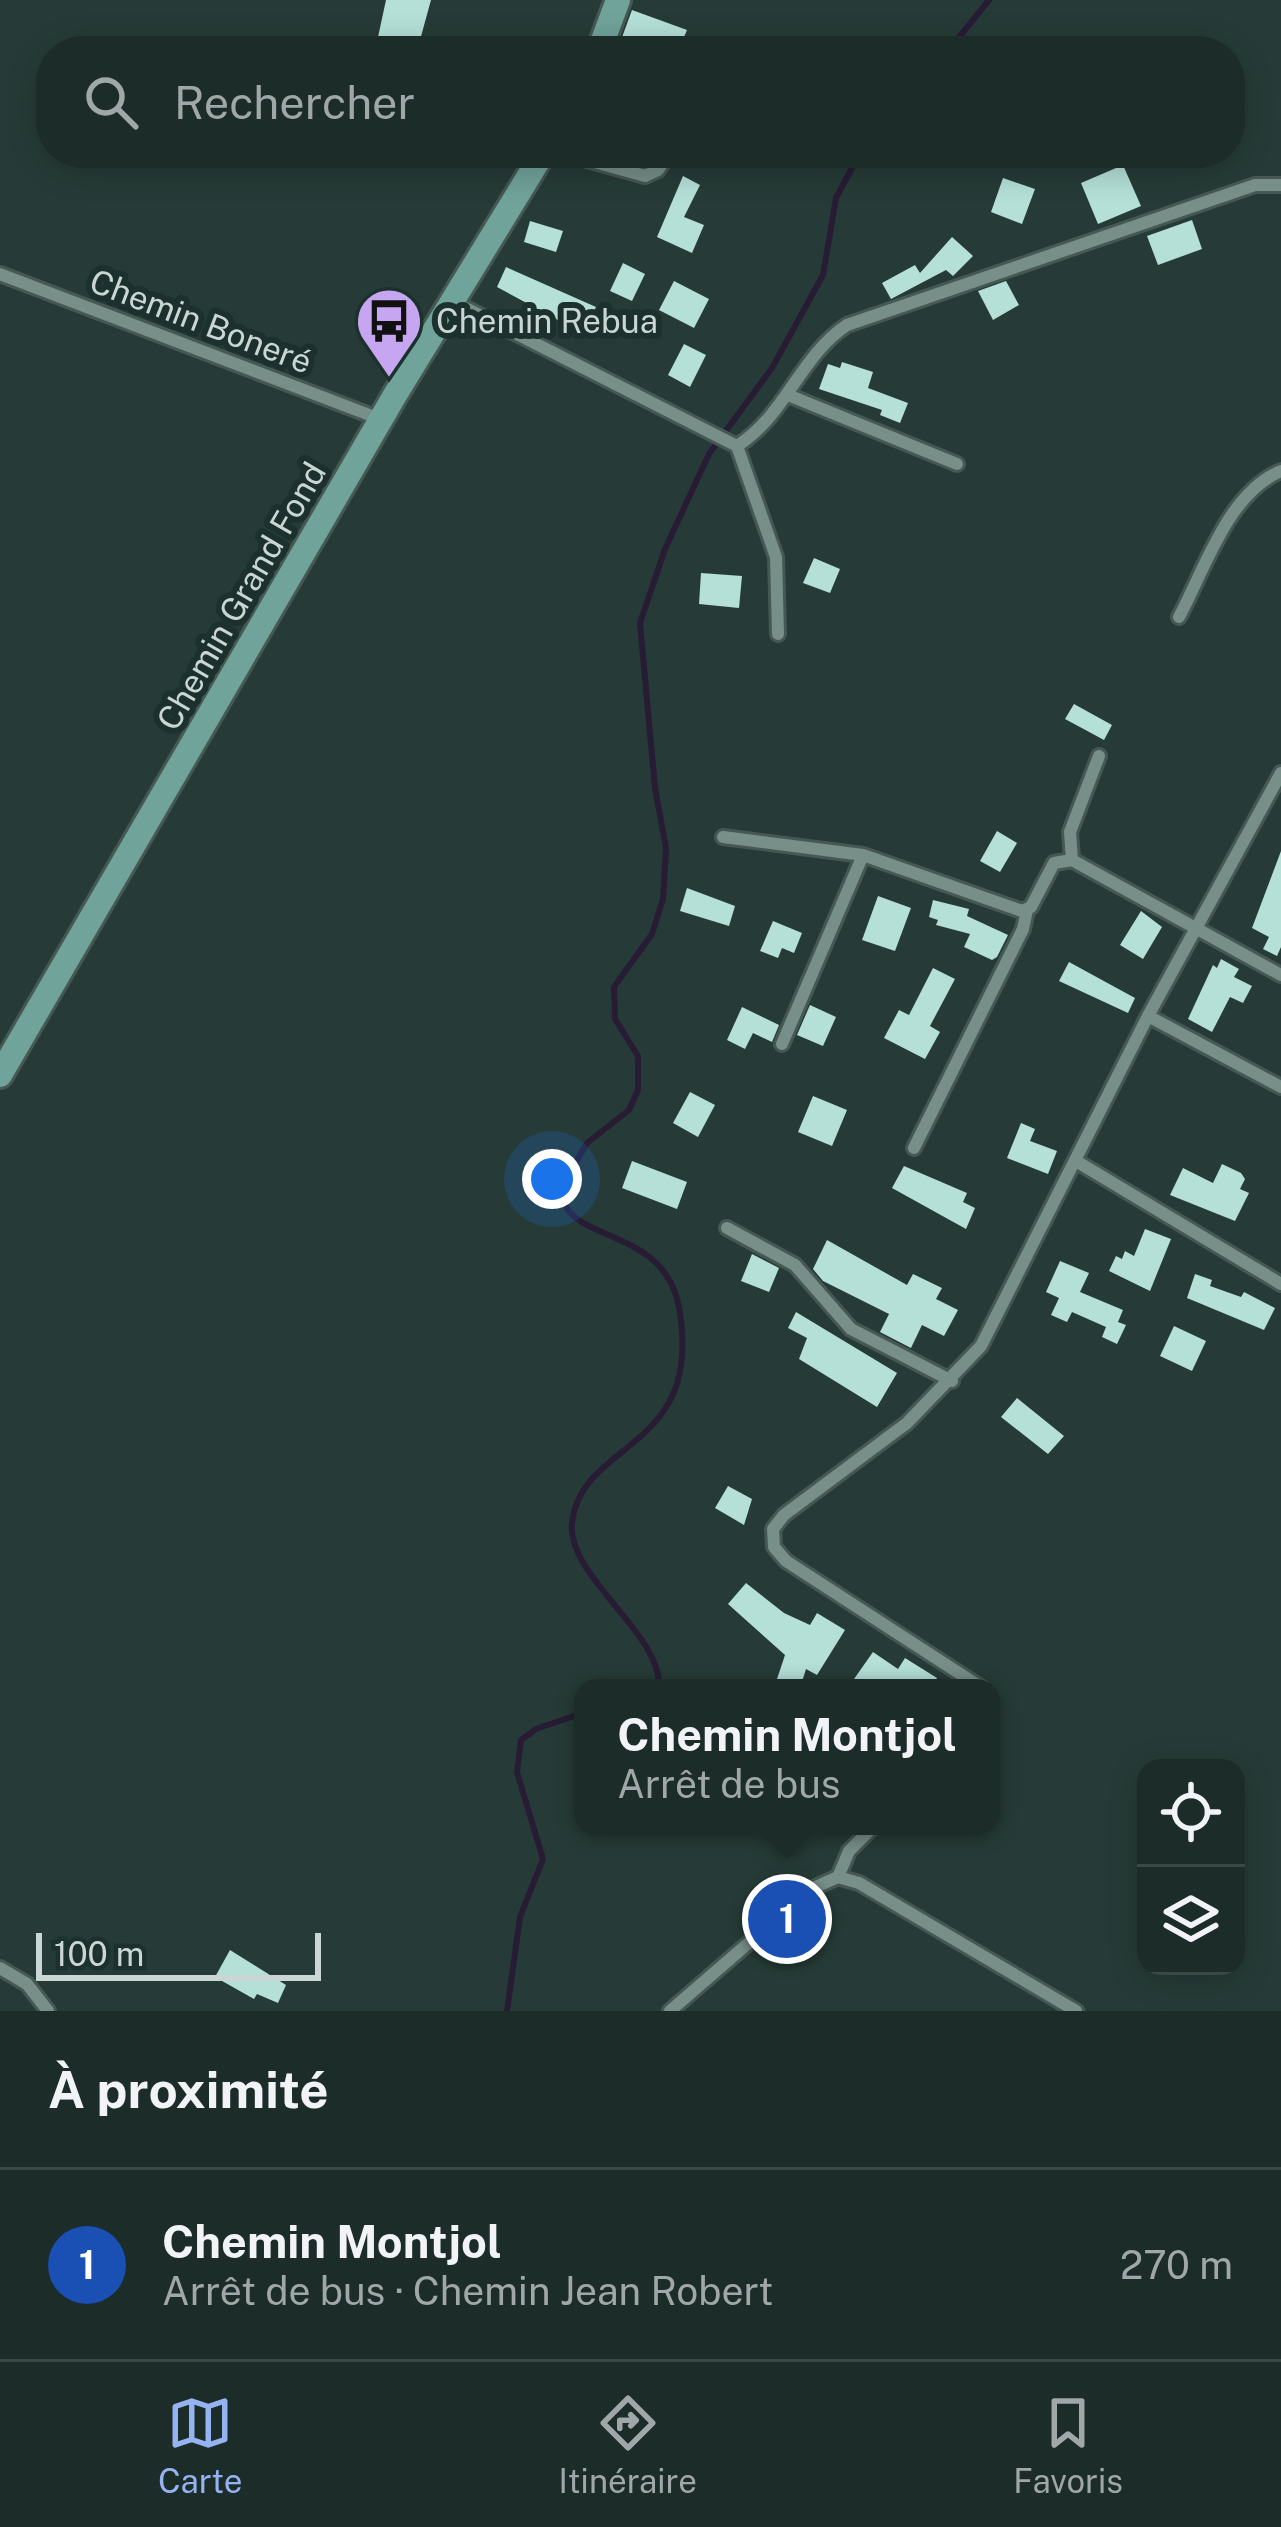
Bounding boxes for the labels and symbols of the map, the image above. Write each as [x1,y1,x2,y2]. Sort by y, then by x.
street label: Chemin Boneré [85,261,317,381]
bus stop icon: Chemin Rebua [354,286,424,380]
place label: Chemin Rebua [436,302,658,340]
street label: Chemin Grand Fond [149,456,333,736]
your location [522,1149,582,1209]
pin: 1 [748,1874,826,1964]
scale bar [36,1927,321,1980]

